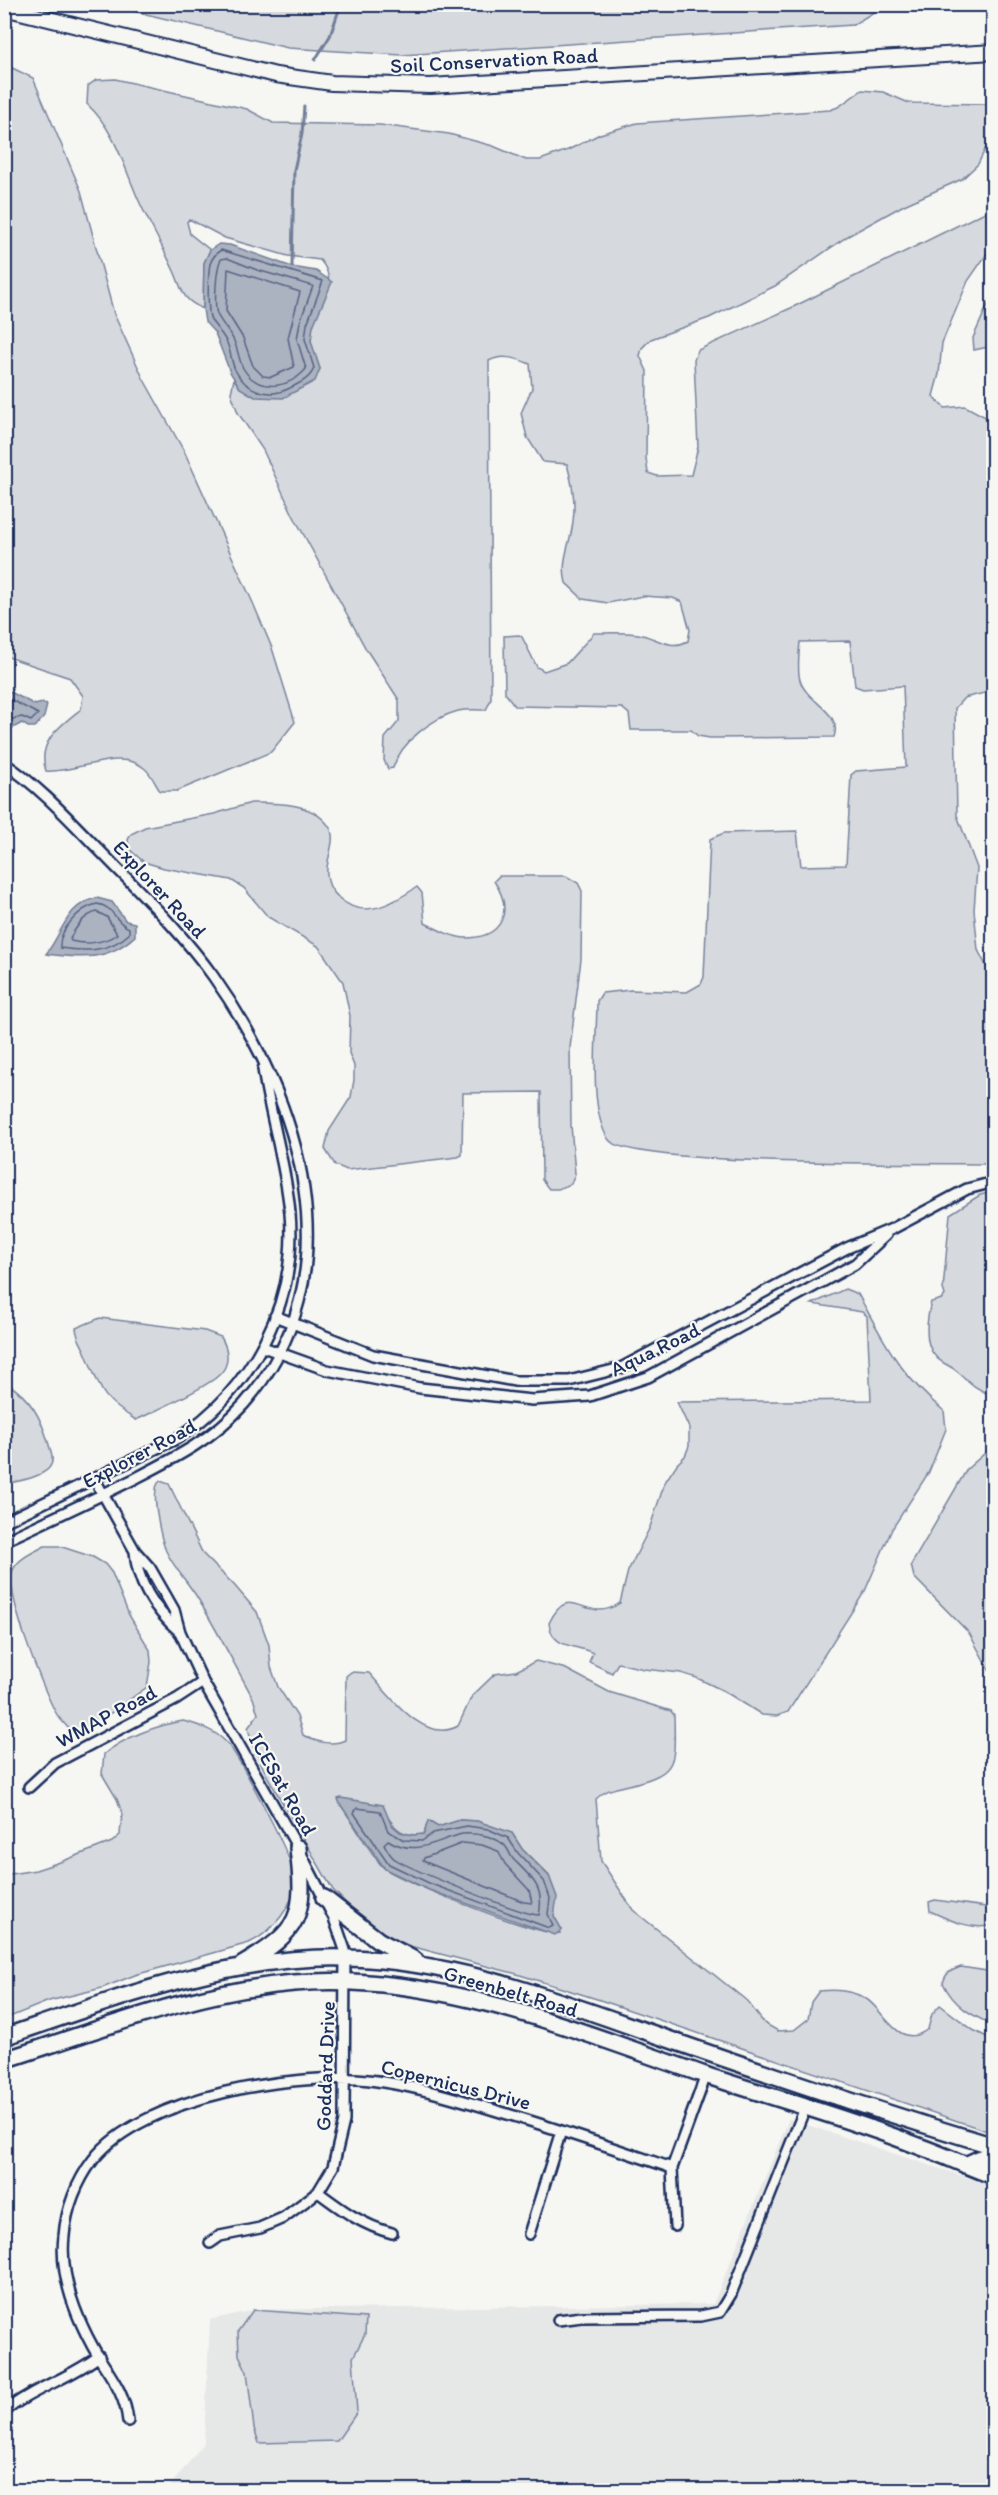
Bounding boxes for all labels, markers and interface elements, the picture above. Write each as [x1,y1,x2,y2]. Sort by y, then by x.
street label: Soil Conservation Road [390,42,598,78]
street label: Explorer Road [108,835,212,944]
street label: Aqua Road [606,1316,704,1381]
street label: Explorer Road [78,1412,201,1493]
street label: WMAP Road [51,1679,161,1753]
street label: ICESat Road [244,1728,322,1840]
street label: Greenbelt Road [441,1960,582,2022]
street label: Goddard Drive [310,2001,340,2131]
street label: Copernicus Drive [379,2053,533,2115]

